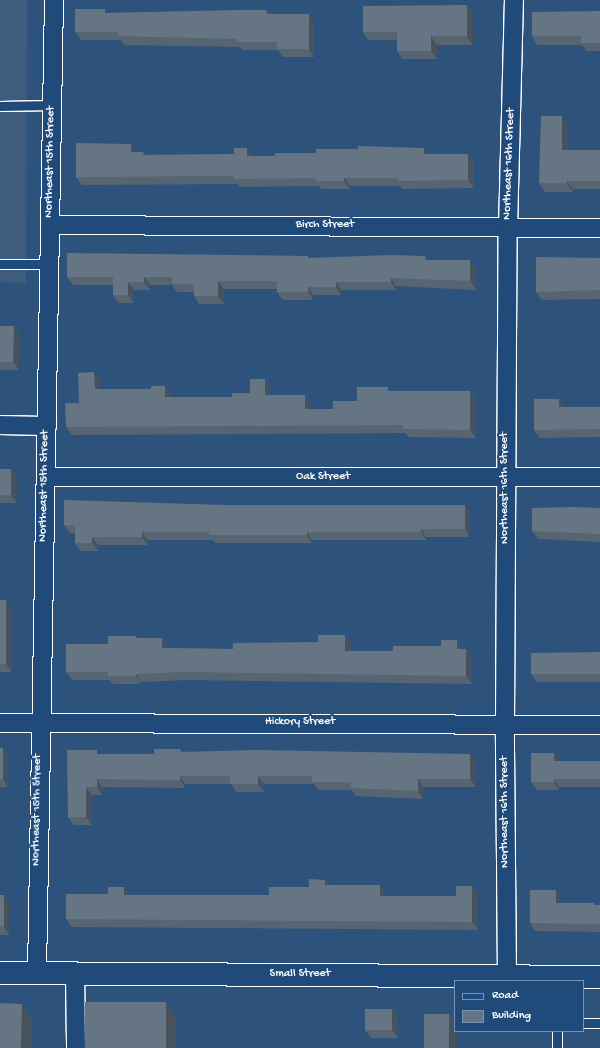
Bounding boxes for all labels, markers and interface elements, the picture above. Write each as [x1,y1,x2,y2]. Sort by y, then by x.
street label: Northeast 15th Street [43,106,59,218]
street label: Northeast 16th Street [501,108,519,220]
street label: Birch Street [296,219,354,233]
street label: Northeast 15th Street [37,430,53,542]
street label: Northeast 16th Street [499,432,513,544]
street label: Oak Street [296,471,350,485]
street label: Hickory Street [265,716,335,730]
street label: Northeast 15th Street [30,754,46,866]
street label: Northeast 16th Street [499,756,513,868]
street label: Small Street [270,968,330,982]
legend [454,980,584,1032]
text: Road [492,989,518,1003]
text: Building [492,1009,531,1023]

